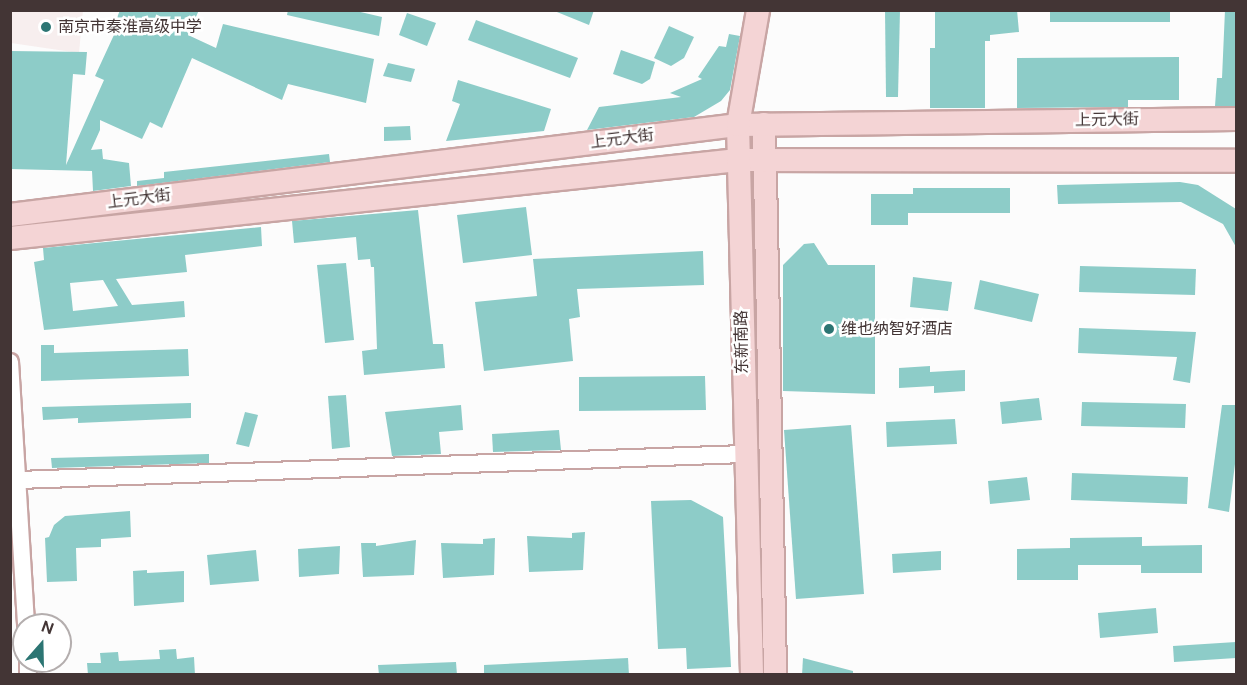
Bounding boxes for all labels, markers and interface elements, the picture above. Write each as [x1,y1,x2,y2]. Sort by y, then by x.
place label: 南京市秦淮高级中学 [58,17,202,37]
marker: 南京市秦淮高级中学 [39,20,53,34]
street label: 上元大街 [1075,110,1139,130]
street label: 上元大街 [589,126,655,152]
street label: 上元大街 [106,186,172,212]
street label: 东新南路 [732,310,752,374]
place label: 维也纳智好酒店 [841,319,953,339]
marker: 维也纳智好酒店 [822,322,836,336]
north arrow [12,613,72,673]
text: N [39,616,57,639]

